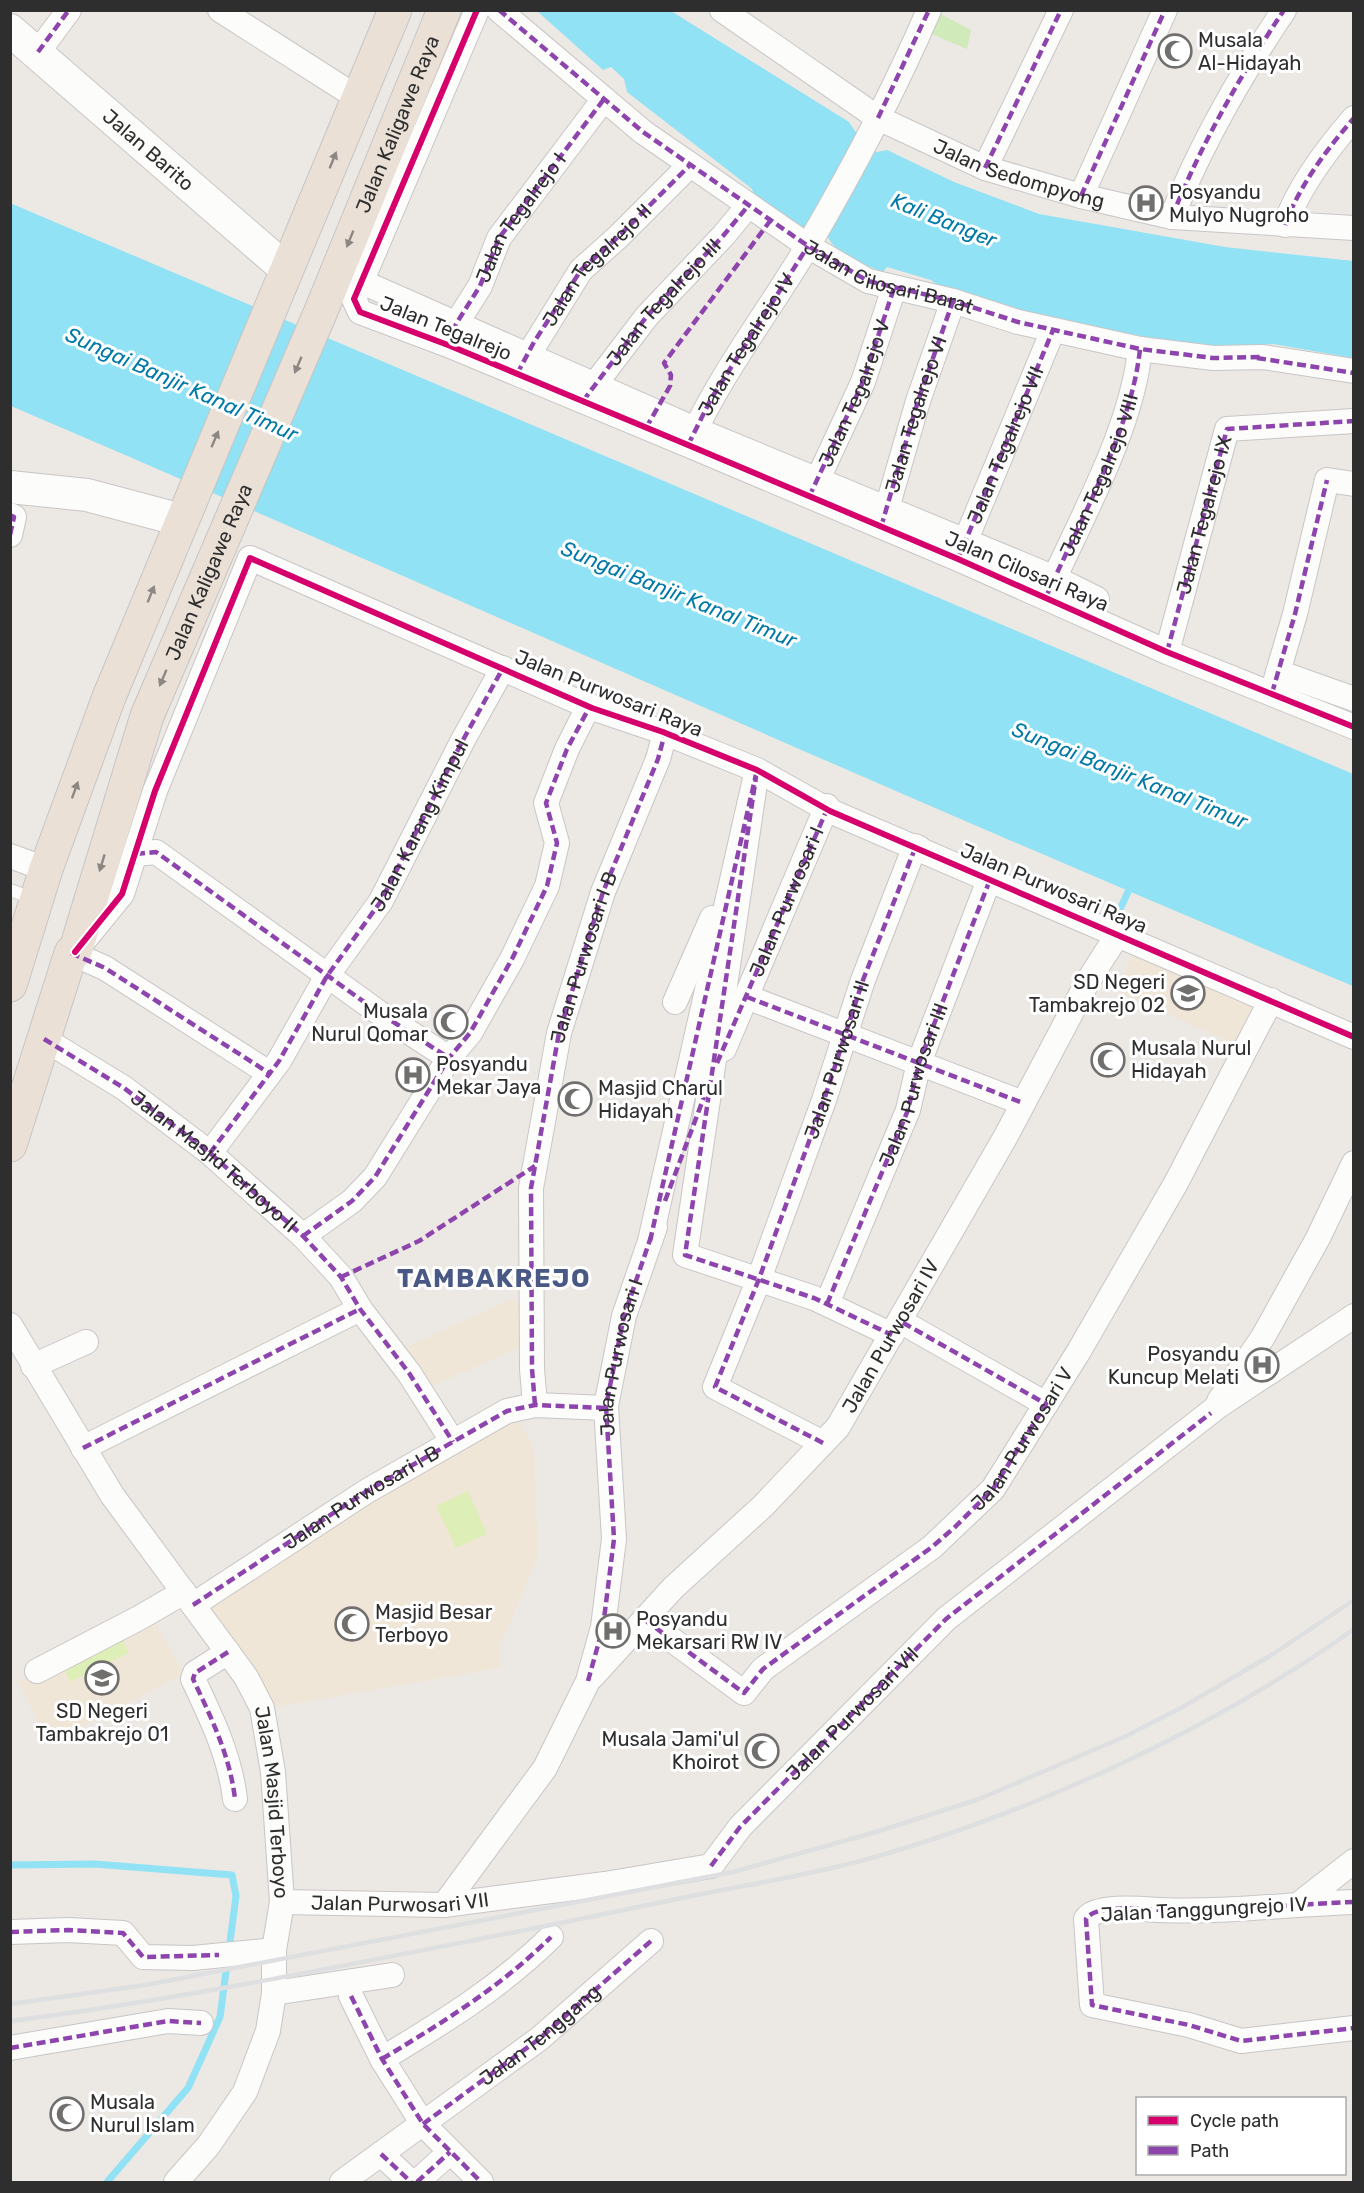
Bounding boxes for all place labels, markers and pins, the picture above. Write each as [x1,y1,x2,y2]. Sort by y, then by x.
place label: Musala Al-Hidayah [1198,28,1302,75]
mosque icon: Musala Al-Hidayah [1157,33,1193,69]
place label: Posyandu Mulyo Nugroho [1169,180,1309,227]
hospital icon: Posyandu Mulyo Nugroho [1128,185,1164,221]
place label: SD Negeri Tambakrejo 02 [1029,970,1165,1017]
school or university icon: SD Negeri Tambakrejo 02 [1170,975,1206,1011]
place label: Musala Nurul Qomar [311,999,428,1046]
mosque icon: Musala Nurul Qomar [433,1004,469,1040]
place label: Musala Nurul Hidayah [1131,1036,1251,1083]
mosque icon: Musala Nurul Hidayah [1090,1042,1126,1078]
place label: Posyandu Mekar Jaya [436,1052,541,1099]
hospital icon: Posyandu Mekar Jaya [395,1057,431,1093]
place label: Masjid Charul Hidayah [598,1076,723,1123]
mosque icon: Masjid Charul Hidayah [557,1081,593,1117]
place label: Posyandu Kuncup Melati [1108,1342,1239,1389]
hospital icon: Posyandu Kuncup Melati [1244,1347,1280,1383]
place label: Masjid Besar Terboyo [375,1600,493,1647]
mosque icon: Masjid Besar Terboyo [334,1606,370,1642]
place label: Posyandu Mekarsari RW IV [636,1607,782,1654]
hospital icon: Posyandu Mekarsari RW IV [595,1613,631,1649]
school or university icon: SD Negeri Tambakrejo 01 [84,1660,120,1696]
place label: SD Negeri Tambakrejo 01 [35,1699,169,1746]
place label: Musala Jami'ul Khoirot [602,1727,739,1774]
mosque icon: Musala Jami'ul Khoirot [744,1733,780,1769]
place label: Musala Nurul Islam [90,2090,195,2137]
mosque icon: Musala Nurul Islam [49,2096,85,2132]

